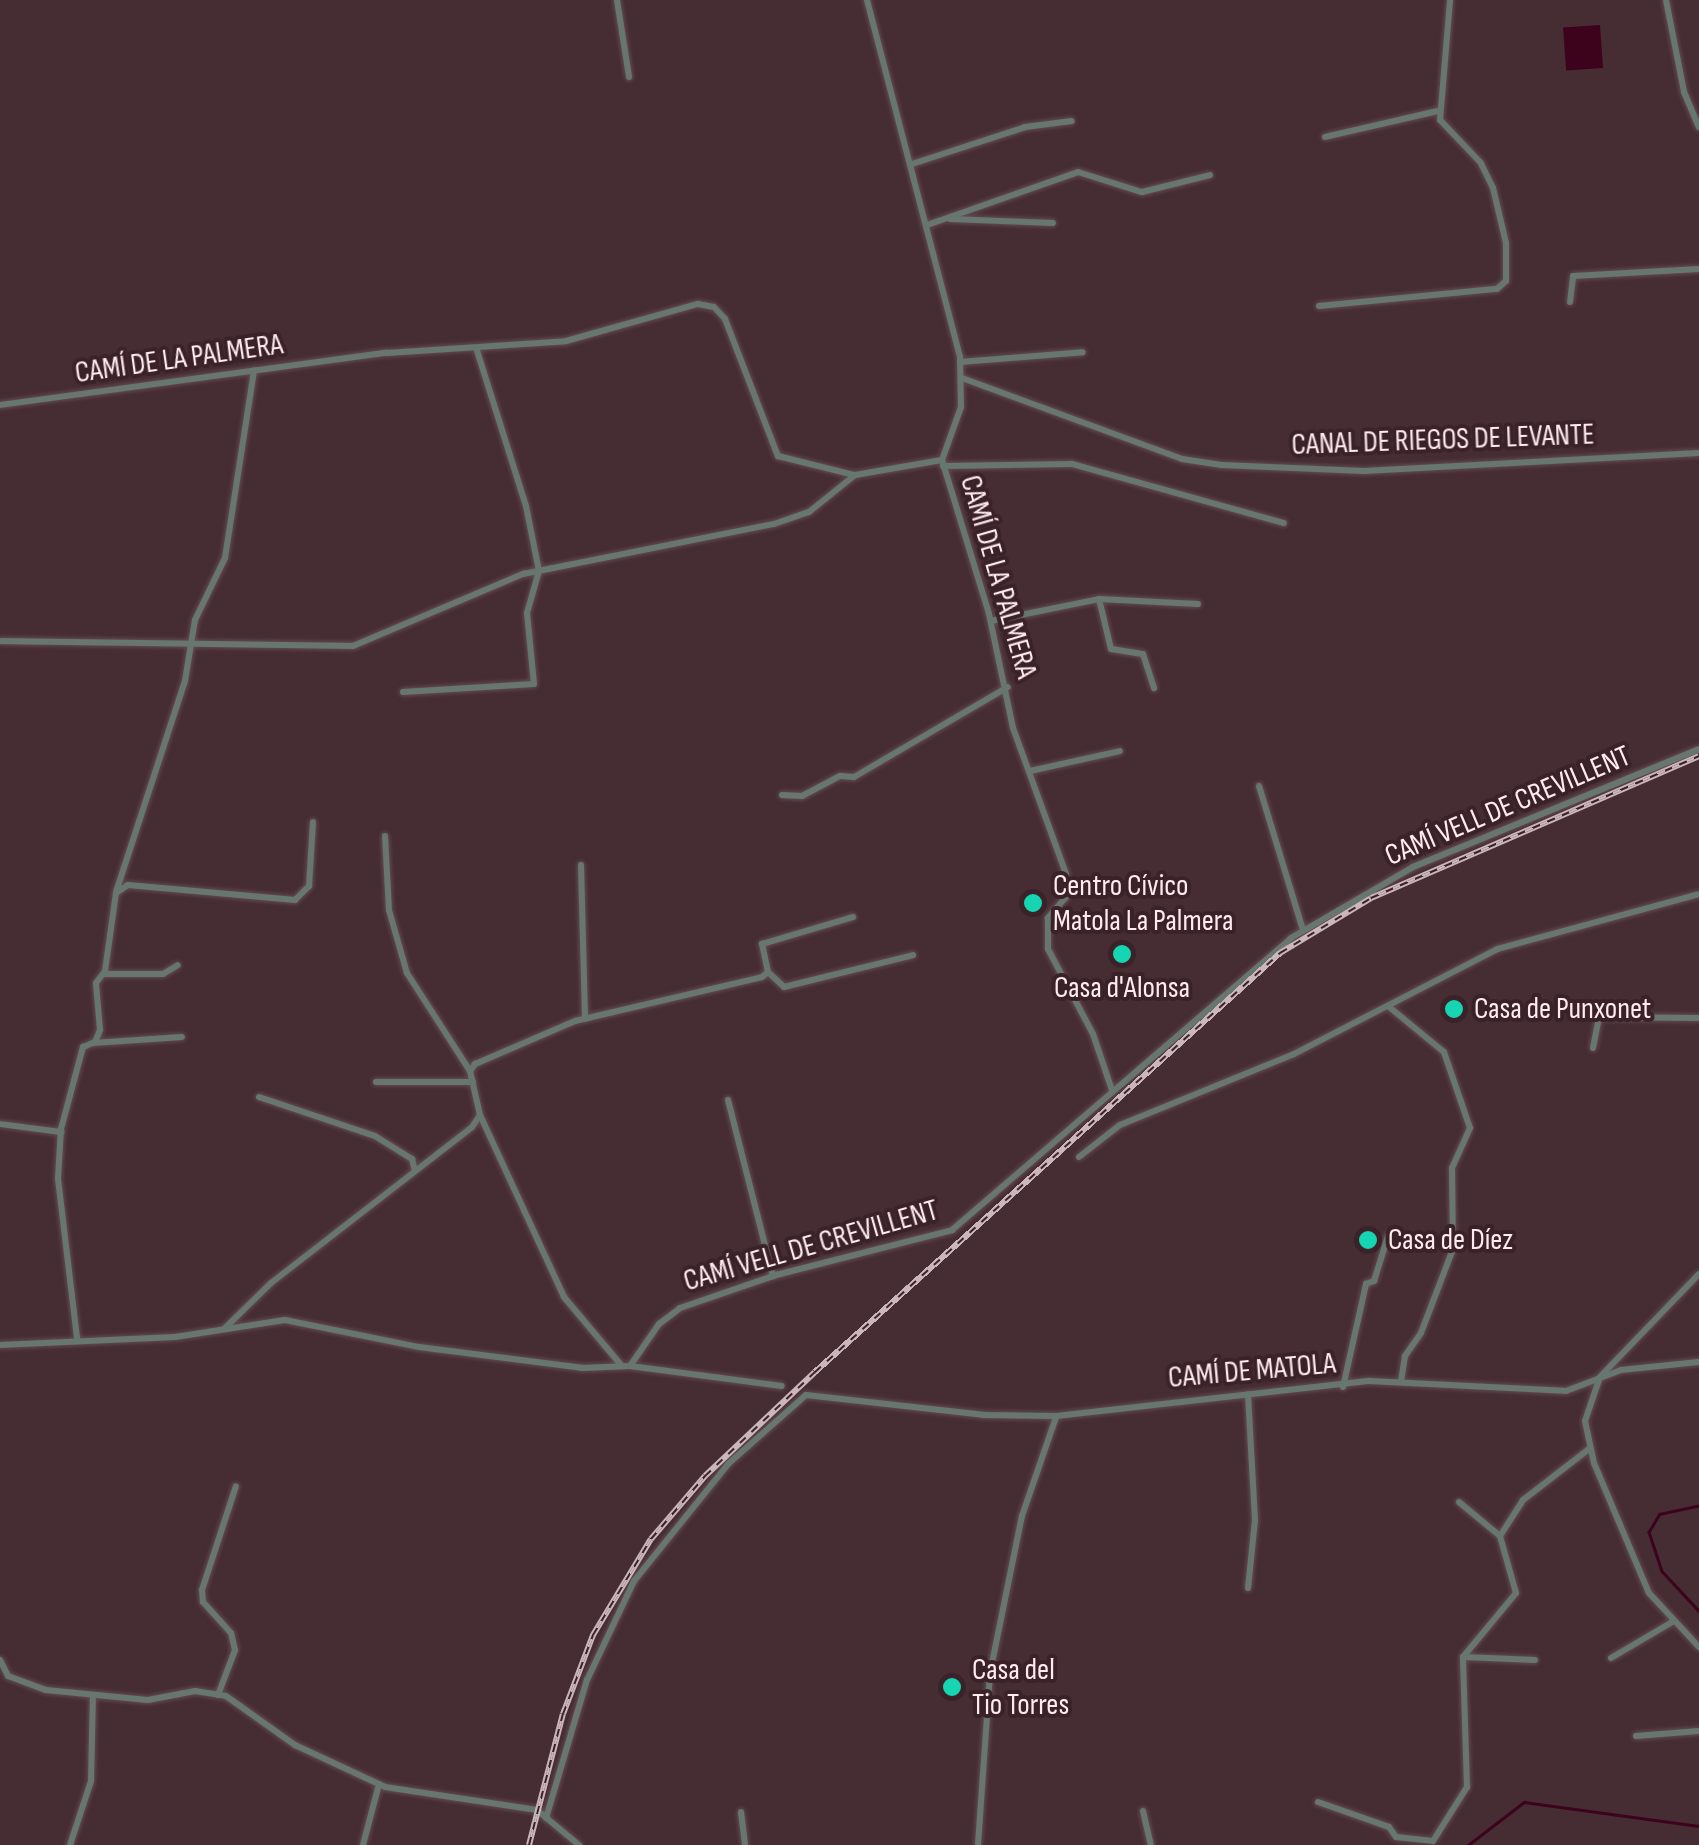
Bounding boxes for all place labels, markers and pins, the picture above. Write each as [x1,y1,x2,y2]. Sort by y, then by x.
place label: Centro Cívico Matola La Palmera [1053,868,1233,938]
marker: Centro Cívico Matola La Palmera [1022,892,1044,914]
marker: Casa d'Alonsa [1111,943,1133,965]
place label: Casa d'Alonsa [1054,970,1190,1006]
place label: Casa de Punxonet [1474,991,1651,1027]
marker: Casa de Punxonet [1443,998,1465,1020]
place label: Casa de Díez [1388,1222,1513,1258]
marker: Casa de Díez [1357,1229,1379,1251]
place label: Casa del Tio Torres [972,1652,1069,1722]
marker: Casa del Tio Torres [941,1676,963,1698]

